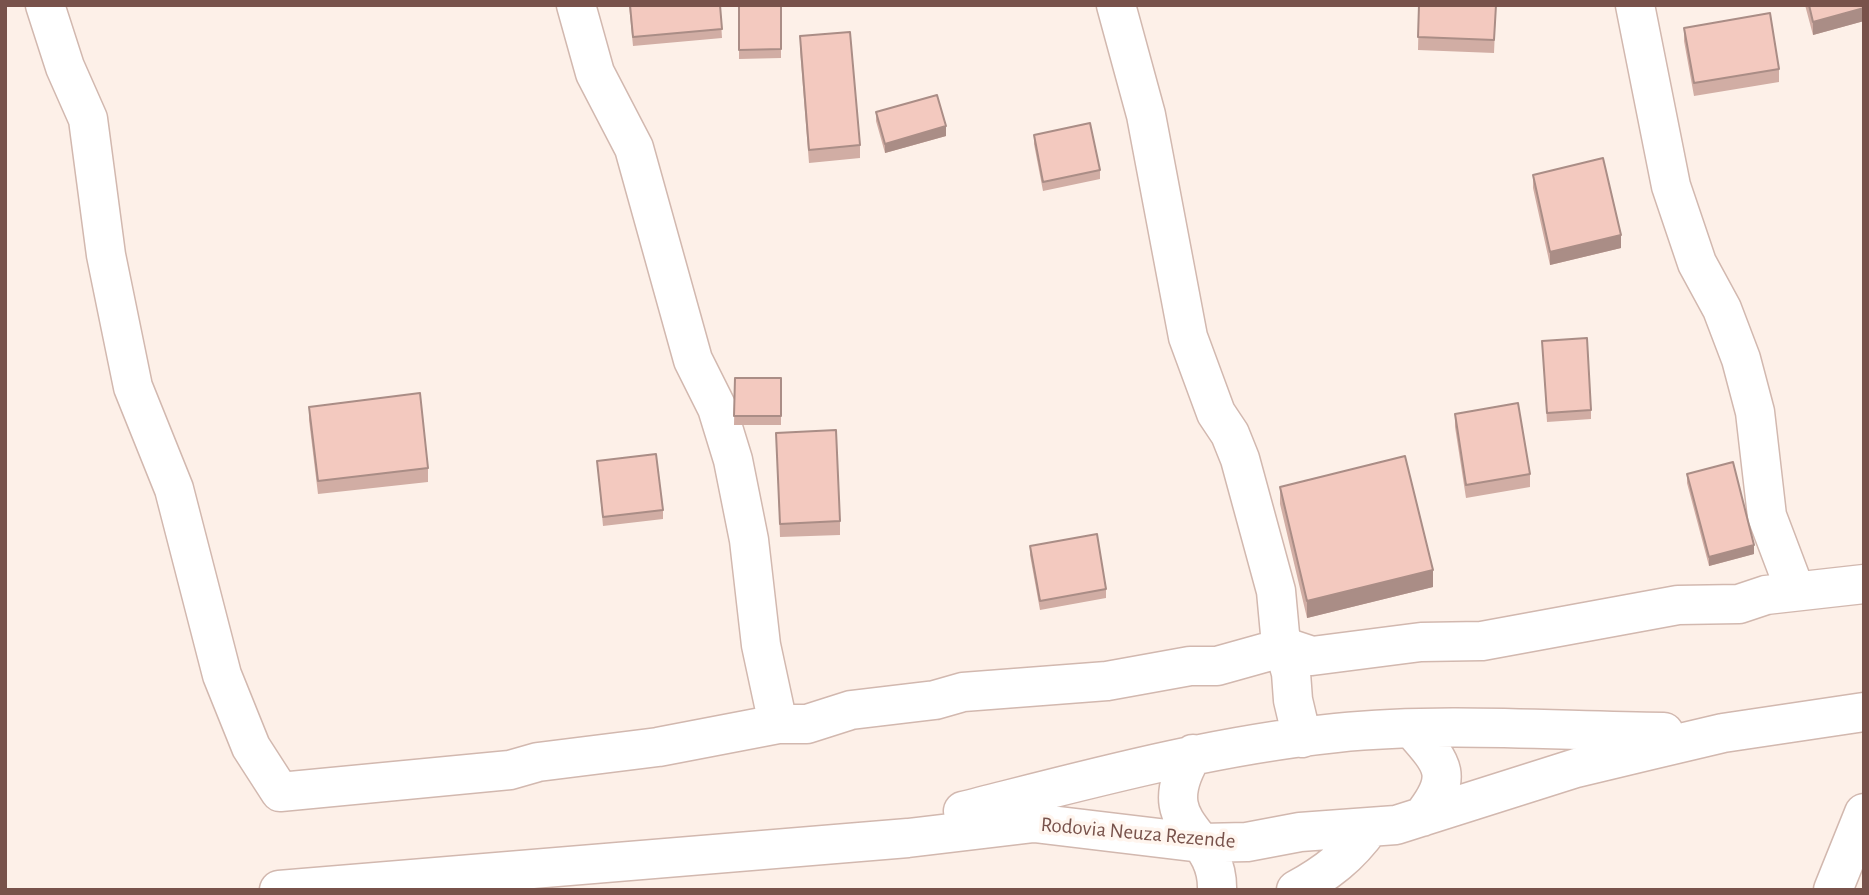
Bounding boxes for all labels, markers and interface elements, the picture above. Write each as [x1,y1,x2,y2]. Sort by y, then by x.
street label: Rodovia Neuza Rezende [1040,812,1236,854]

